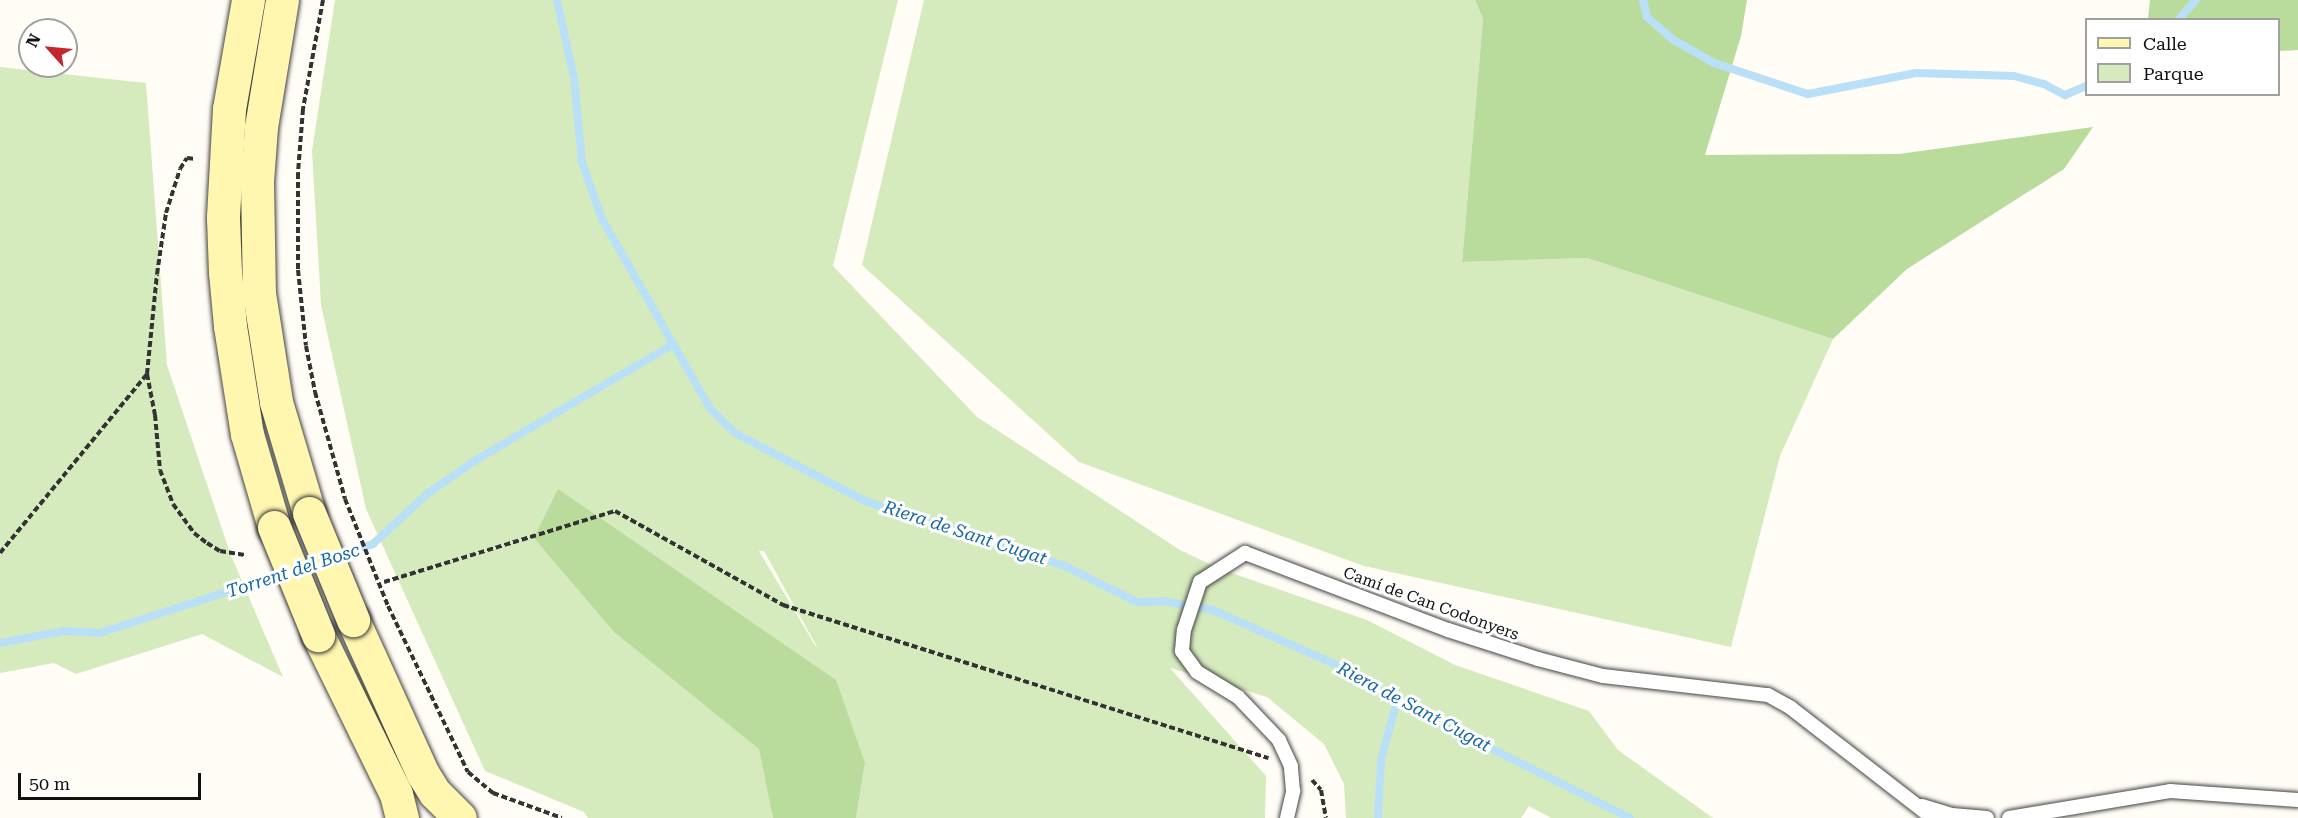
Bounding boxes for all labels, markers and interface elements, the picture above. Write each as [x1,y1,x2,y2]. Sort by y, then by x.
north arrow [18,18,78,78]
legend [2085,18,2280,96]
text: N [22,31,45,50]
text: Calle [2143,33,2187,54]
text: Parque [2143,63,2204,84]
water label: Riera de Sant Cugat [881,496,1049,570]
water label: Torrent del Bosc [224,539,362,603]
street label: Camí de Can Codonyers [1341,563,1521,645]
water label: Riera de Sant Cugat [1334,657,1494,757]
scale bar [21,761,204,799]
text: 50 m [29,773,70,794]

